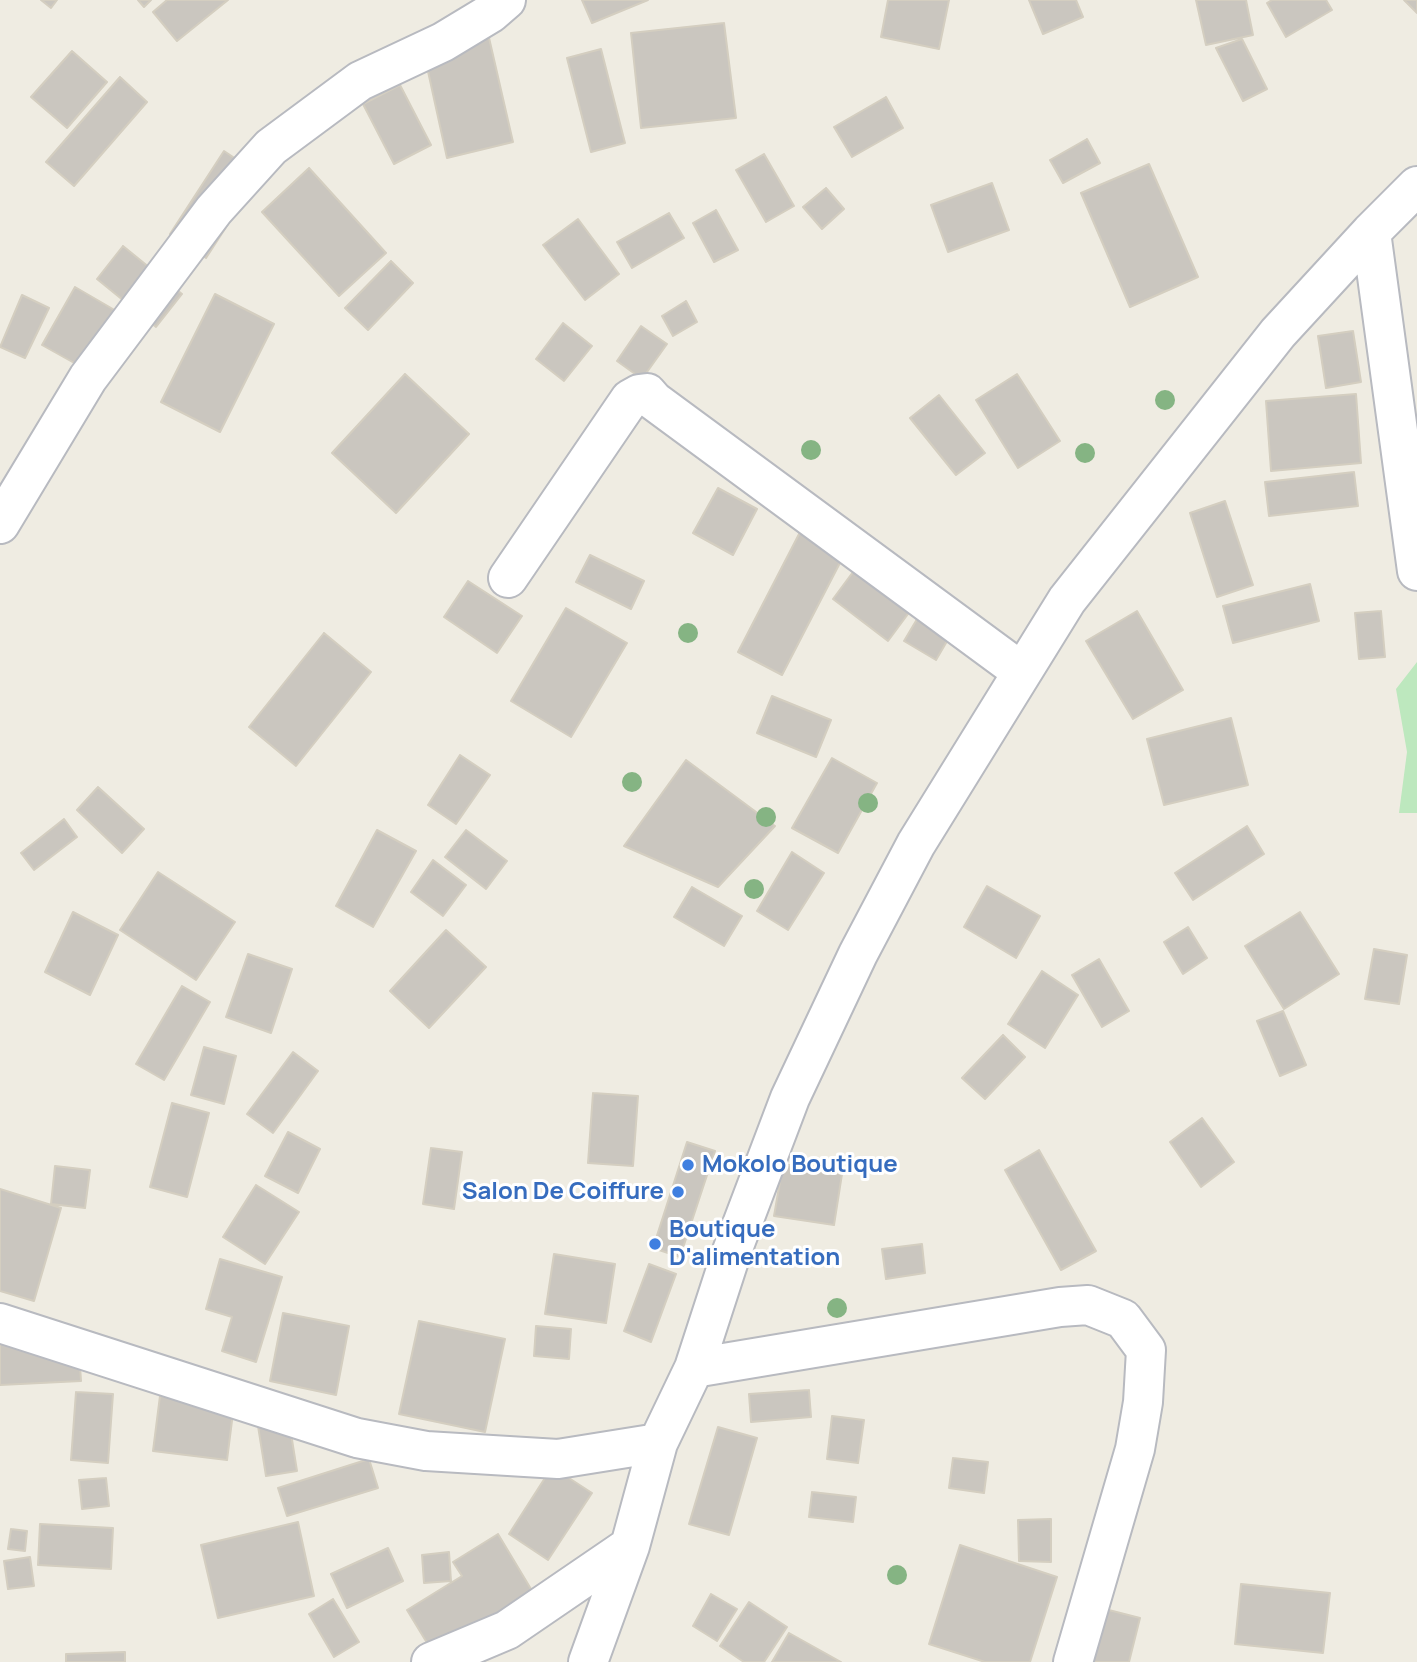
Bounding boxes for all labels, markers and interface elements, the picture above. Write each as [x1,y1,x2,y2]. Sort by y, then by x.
place label: Mokolo Boutique [702,1151,898,1179]
marker: Mokolo Boutique [680,1157,696,1173]
place label: Salon De Coiffure [462,1178,664,1206]
marker: Salon De Coiffure [670,1184,686,1200]
place label: Boutique D'alimentation [669,1216,840,1272]
marker: Boutique D'alimentation [647,1236,663,1252]

